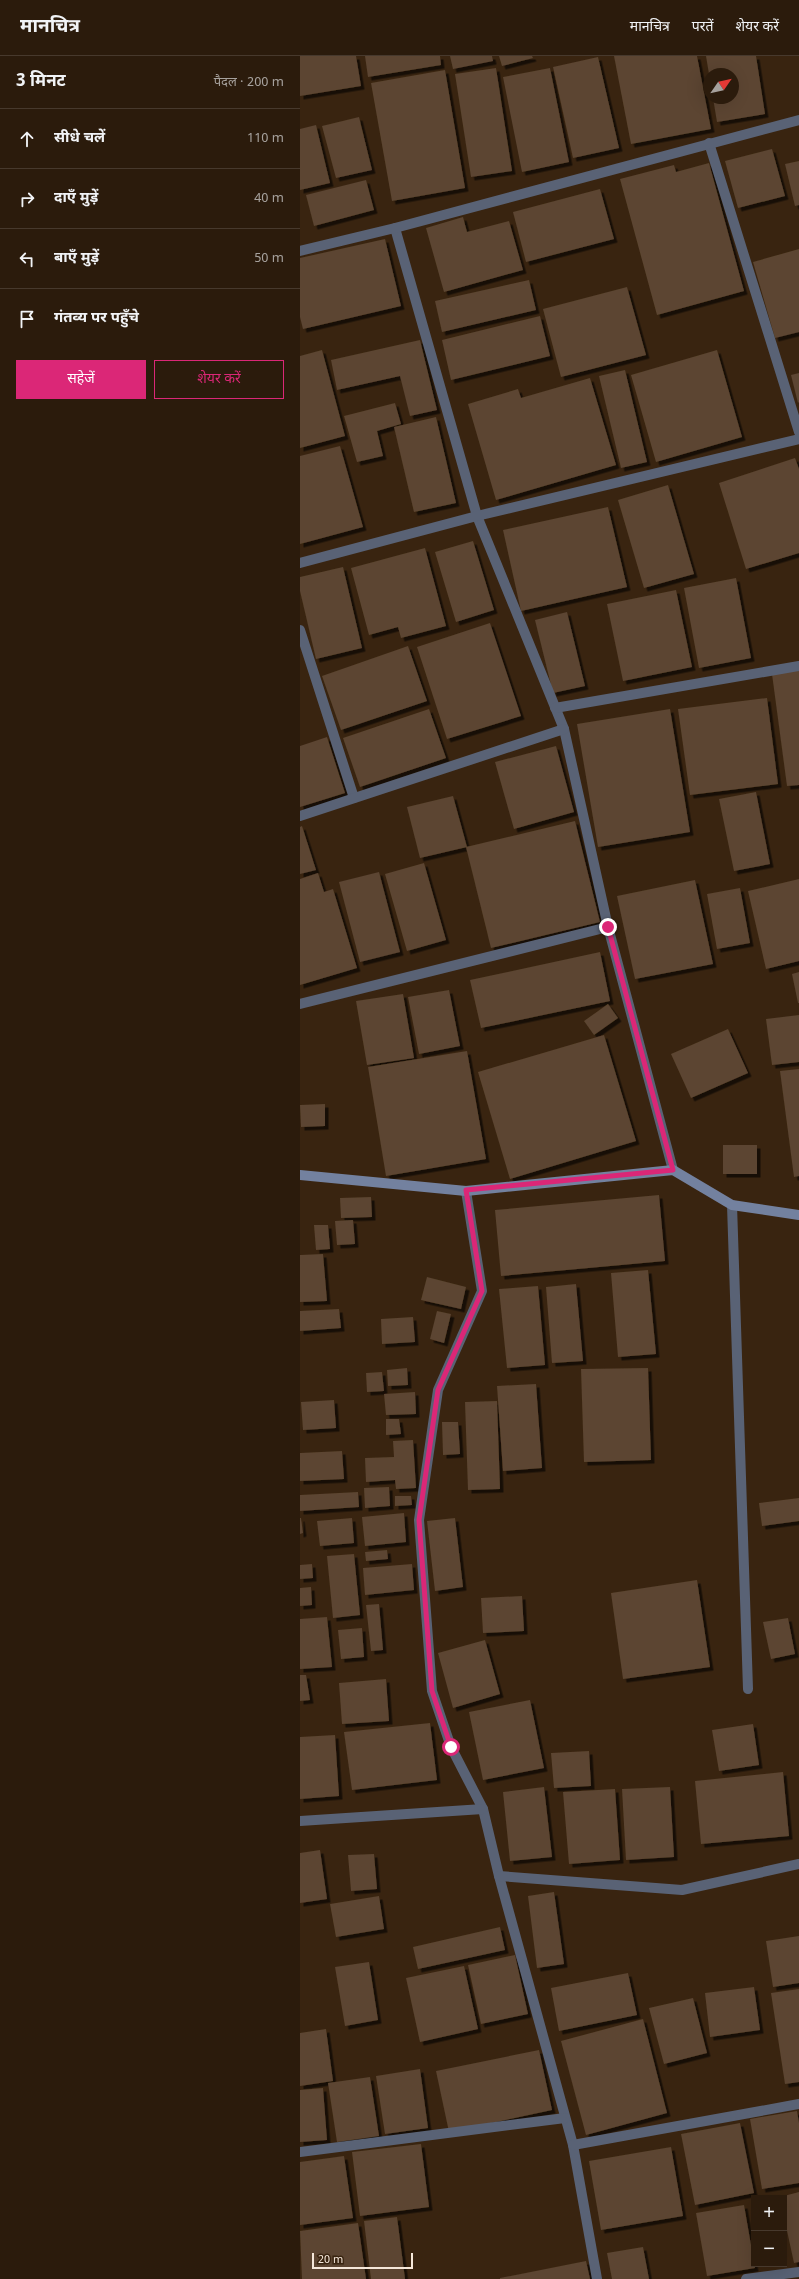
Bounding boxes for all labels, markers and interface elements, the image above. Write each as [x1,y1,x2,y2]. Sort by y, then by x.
text: मानचित्र [20,15,80,40]
text: मानचित्र [630,18,670,37]
text: परतें [692,18,714,37]
text: शेयर करें [736,18,779,37]
north arrow [703,68,739,104]
text: 3 मिनट [16,71,66,93]
text: पैदल · 200 m [214,74,284,91]
icon: ahead [16,128,38,150]
text: सीधे चलें [54,129,105,148]
text: 110 m [247,130,284,147]
icon: right [16,188,38,210]
text: दाएँ मुड़ें [54,189,98,208]
text: 40 m [254,190,284,207]
icon: left [16,248,38,270]
text: बाएँ मुड़ें [54,249,99,268]
text: 50 m [254,250,284,267]
icon: arrive [16,308,38,330]
text: गंतव्य पर पहुँचे [54,309,139,328]
button: सहेजें [16,360,146,399]
button: शेयर करें [154,360,284,399]
route end [599,918,617,936]
route start [442,1738,460,1756]
map controls [751,2195,787,2267]
button: + [751,2195,787,2231]
button: − [751,2231,787,2267]
scale bar [312,2251,413,2270]
text: 20 m [318,2253,343,2267]

